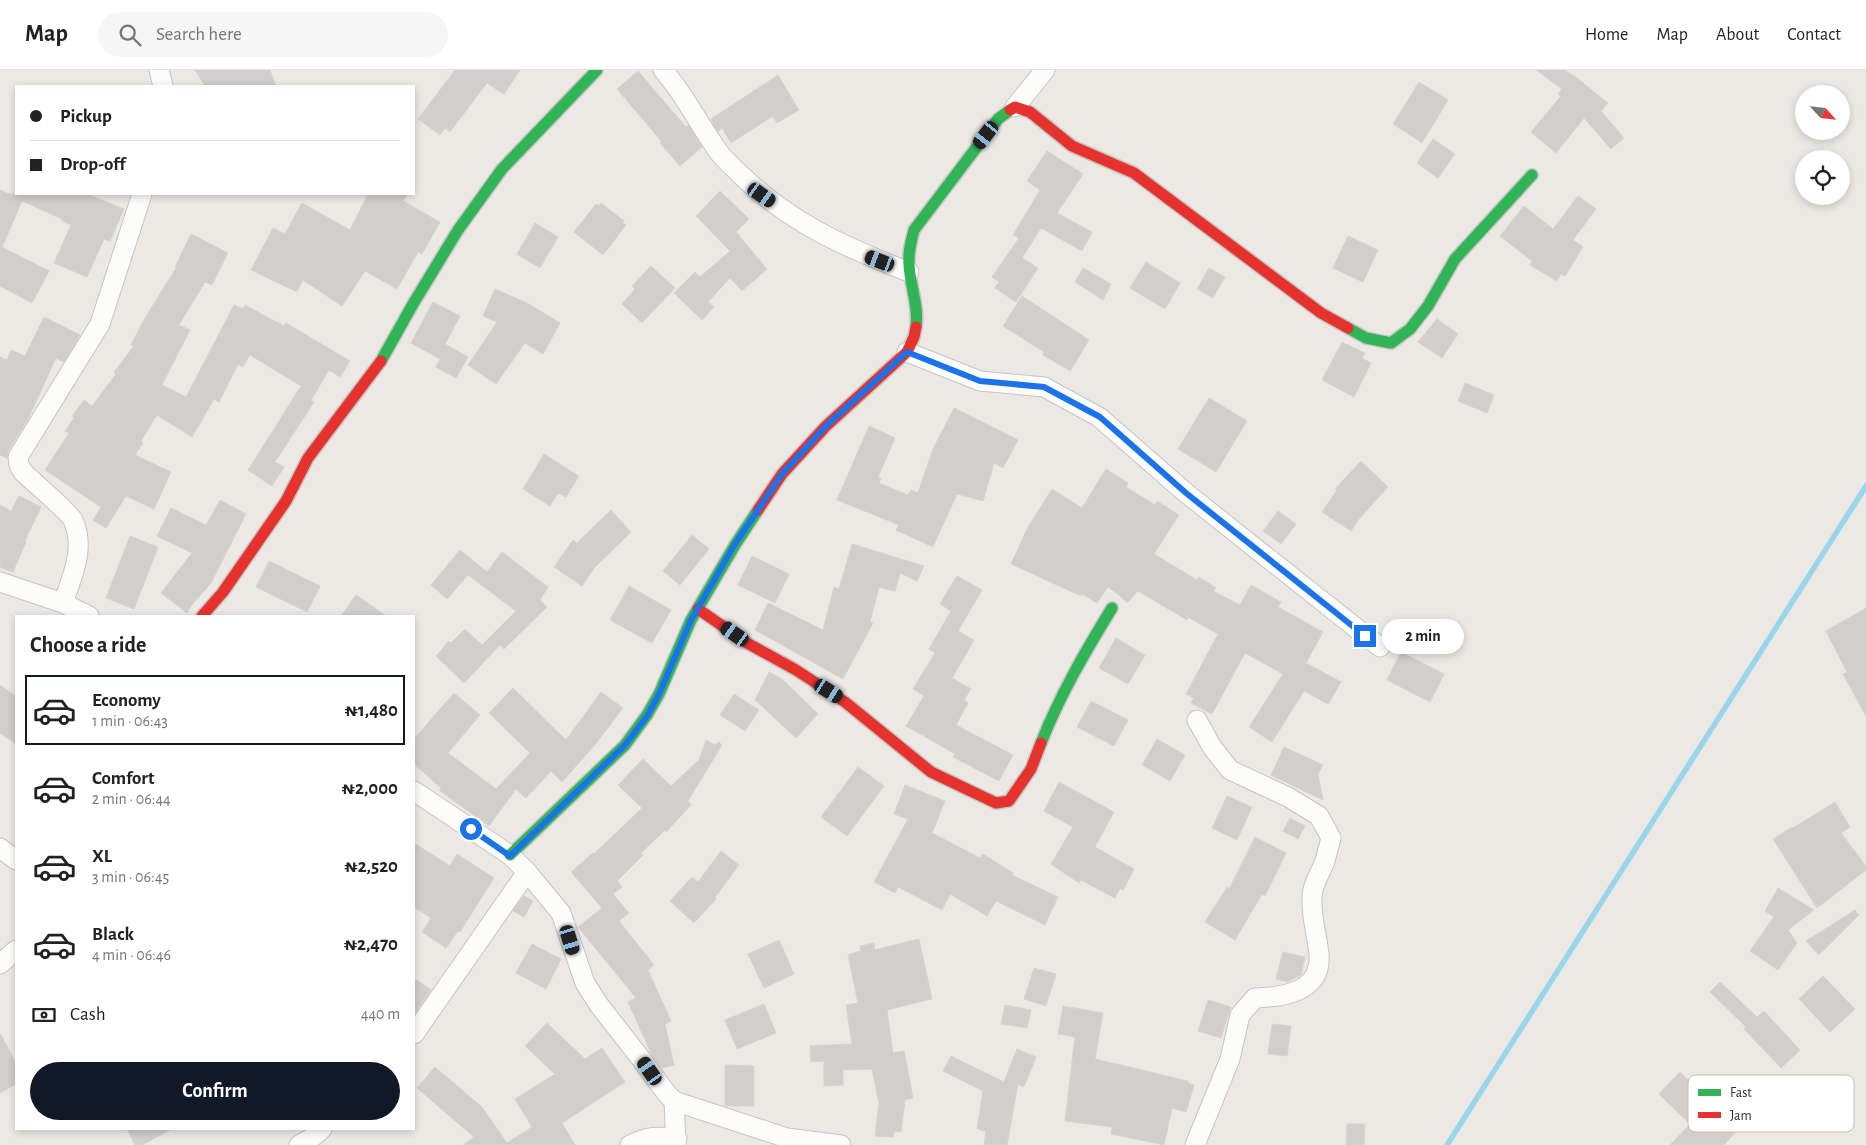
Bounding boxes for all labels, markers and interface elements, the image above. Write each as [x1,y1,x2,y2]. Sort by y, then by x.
search box [98,12,448,57]
icon: search [116,21,144,49]
text: Map [25,22,68,46]
text: Search here [156,25,242,44]
text: Home [1585,26,1628,44]
text: Map [1656,26,1688,44]
text: About [1716,26,1759,44]
text: Contact [1787,26,1841,44]
north arrow [1795,85,1850,140]
map controls [1795,85,1850,205]
text: Pickup [60,107,112,126]
car [970,119,1001,151]
button: locate [1795,150,1850,205]
text: Drop-off [60,155,125,174]
car [745,180,778,210]
car [863,249,896,273]
callout: 2 min [1382,618,1465,654]
car [718,619,751,649]
route end [1354,625,1376,647]
text: 2 min [1405,628,1441,644]
text: Choose a ride [30,634,146,656]
car [812,677,845,705]
icon: car [32,688,77,733]
text: Economy [92,691,161,710]
text: ₦1,480 [345,701,398,720]
text: 1 min · 06:43 [92,713,168,729]
icon: car [32,766,77,811]
text: Comfort [92,769,154,788]
text: ₦2,000 [342,779,398,798]
text: 2 min · 06:44 [92,791,171,807]
route start [460,818,482,840]
icon: car [32,844,77,889]
text: XL [92,847,112,866]
text: ₦2,520 [344,857,398,876]
text: 3 min · 06:45 [92,869,169,885]
icon: car [32,922,77,967]
car [558,923,581,957]
text: Black [92,925,134,944]
text: ₦2,470 [344,935,398,954]
text: 4 min · 06:46 [92,947,171,963]
icon: cash [30,1001,58,1029]
text: Cash [70,1005,106,1024]
text: 440 m [361,1006,400,1022]
car [635,1054,664,1088]
button: Confirm [30,1062,400,1120]
legend [1688,1075,1854,1132]
text: Fast [1730,1086,1752,1100]
text: Jam [1730,1109,1752,1123]

